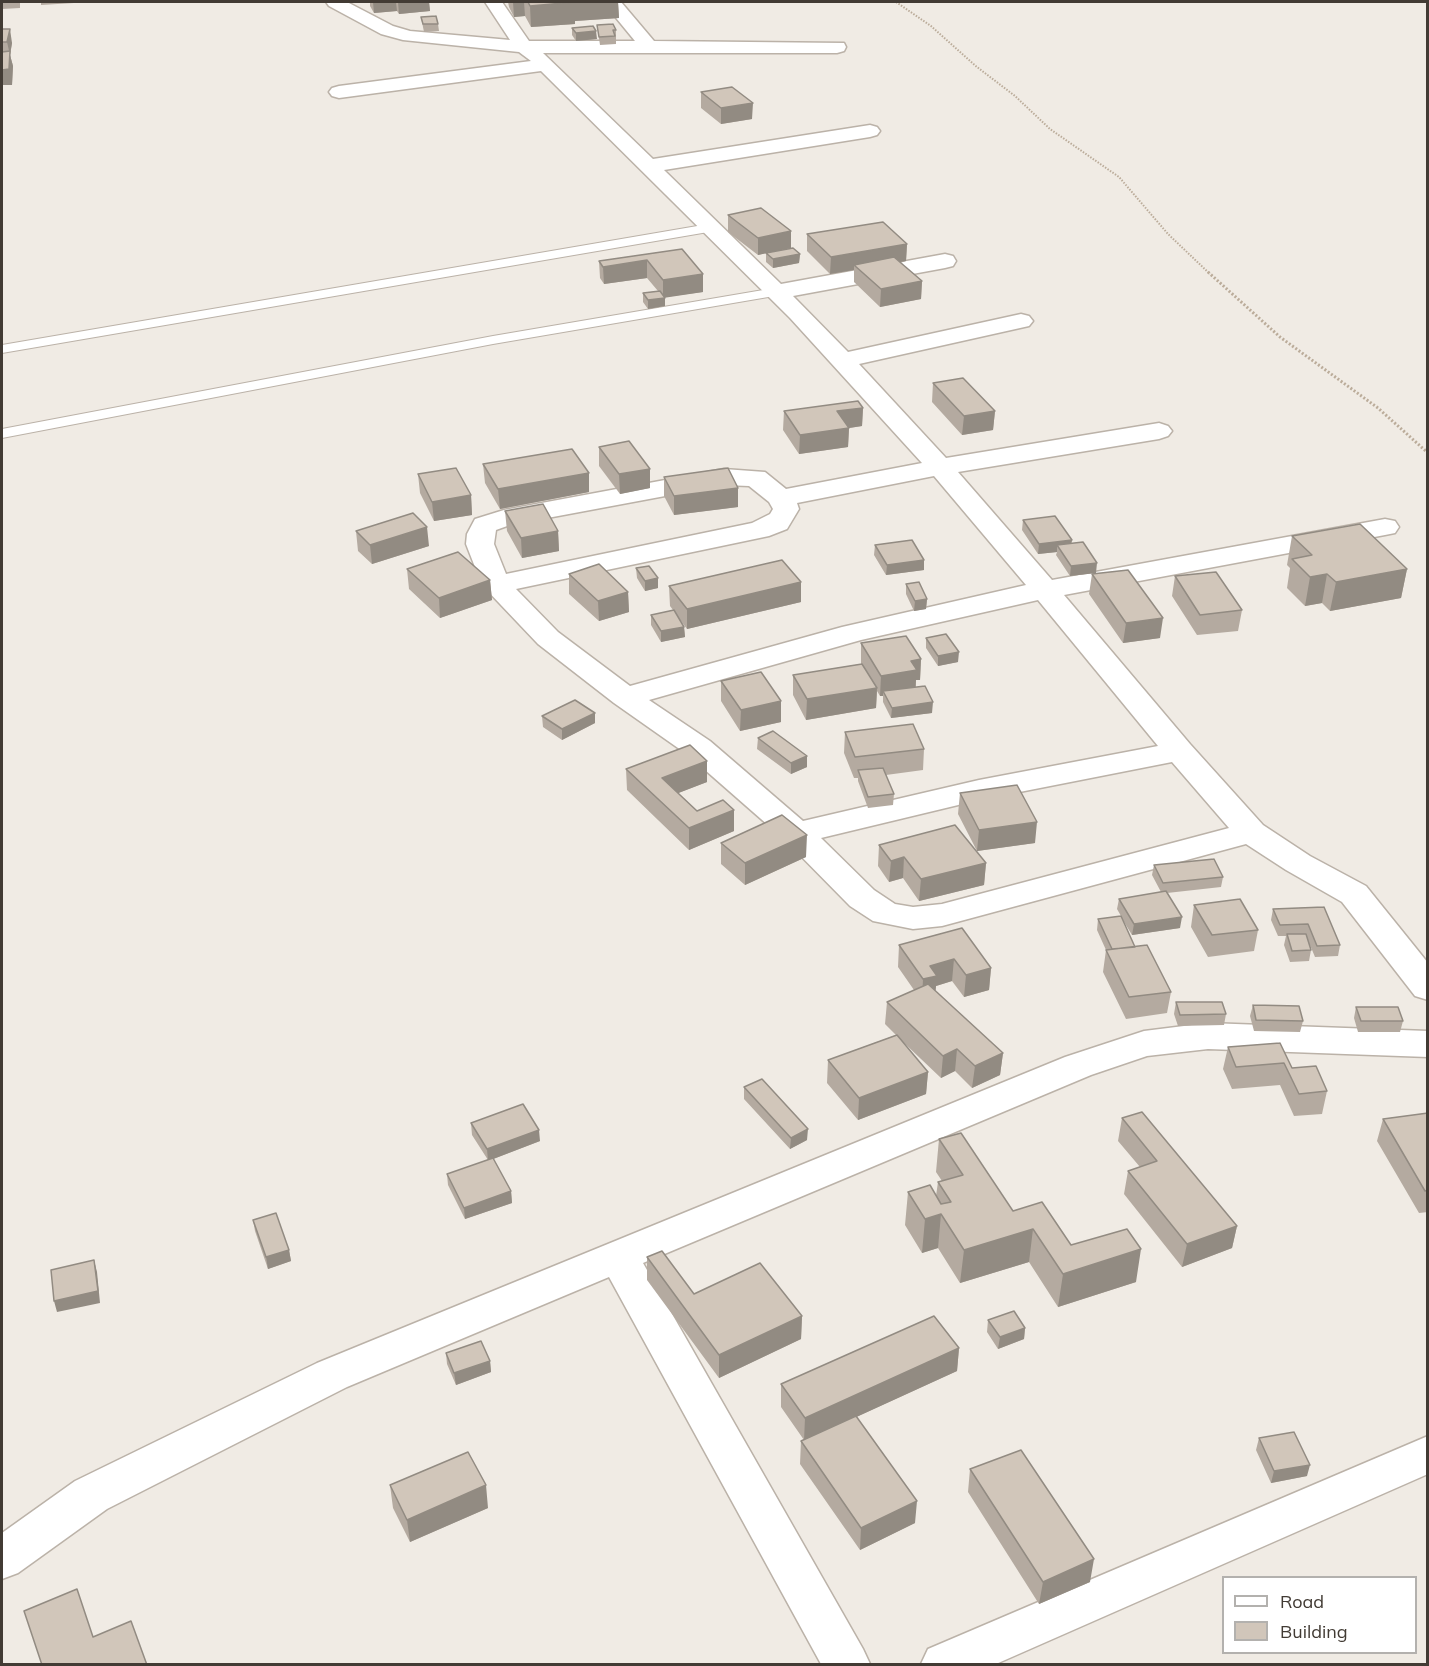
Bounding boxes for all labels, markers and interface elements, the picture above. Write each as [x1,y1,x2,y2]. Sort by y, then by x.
legend [1222,1576,1417,1654]
text: Road [1280,1590,1324,1613]
text: Building [1280,1620,1348,1643]

